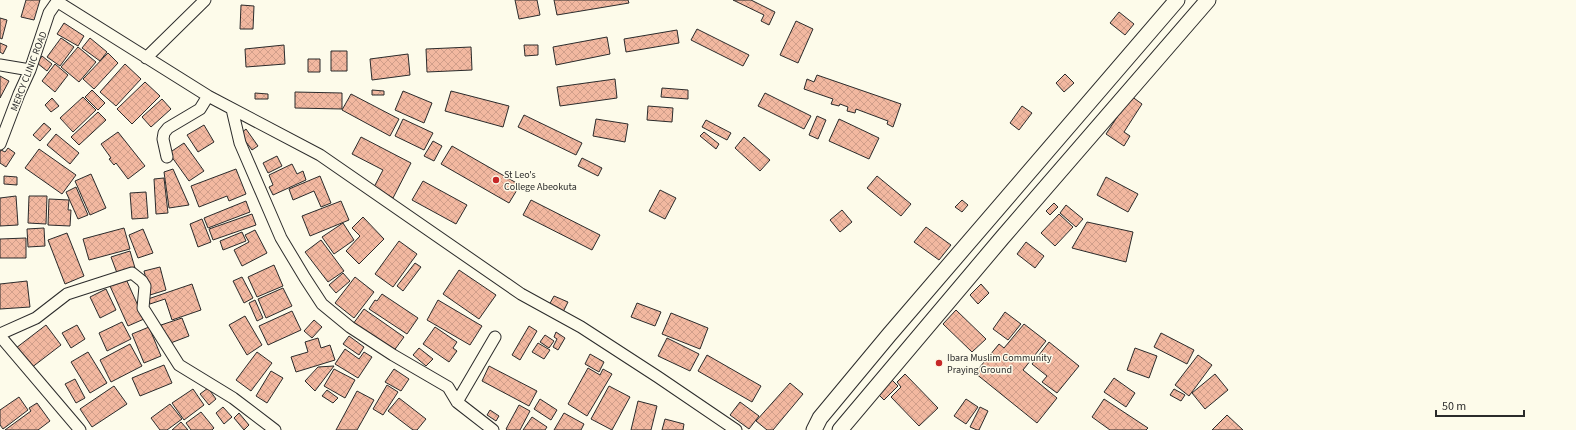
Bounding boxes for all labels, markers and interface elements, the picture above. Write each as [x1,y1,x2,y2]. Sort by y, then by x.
street label: MERCY CLINIC ROAD [7,29,51,113]
place label: St Leo's College Abeokuta [504,168,577,194]
marker: St Leo's College Abeokuta [491,175,501,185]
place label: Ibara Muslim Community Praying Ground [947,351,1052,377]
marker: Ibara Muslim Community Praying Ground [934,358,944,368]
scale bar [1436,392,1524,418]
text: 50 m [1442,398,1466,415]

